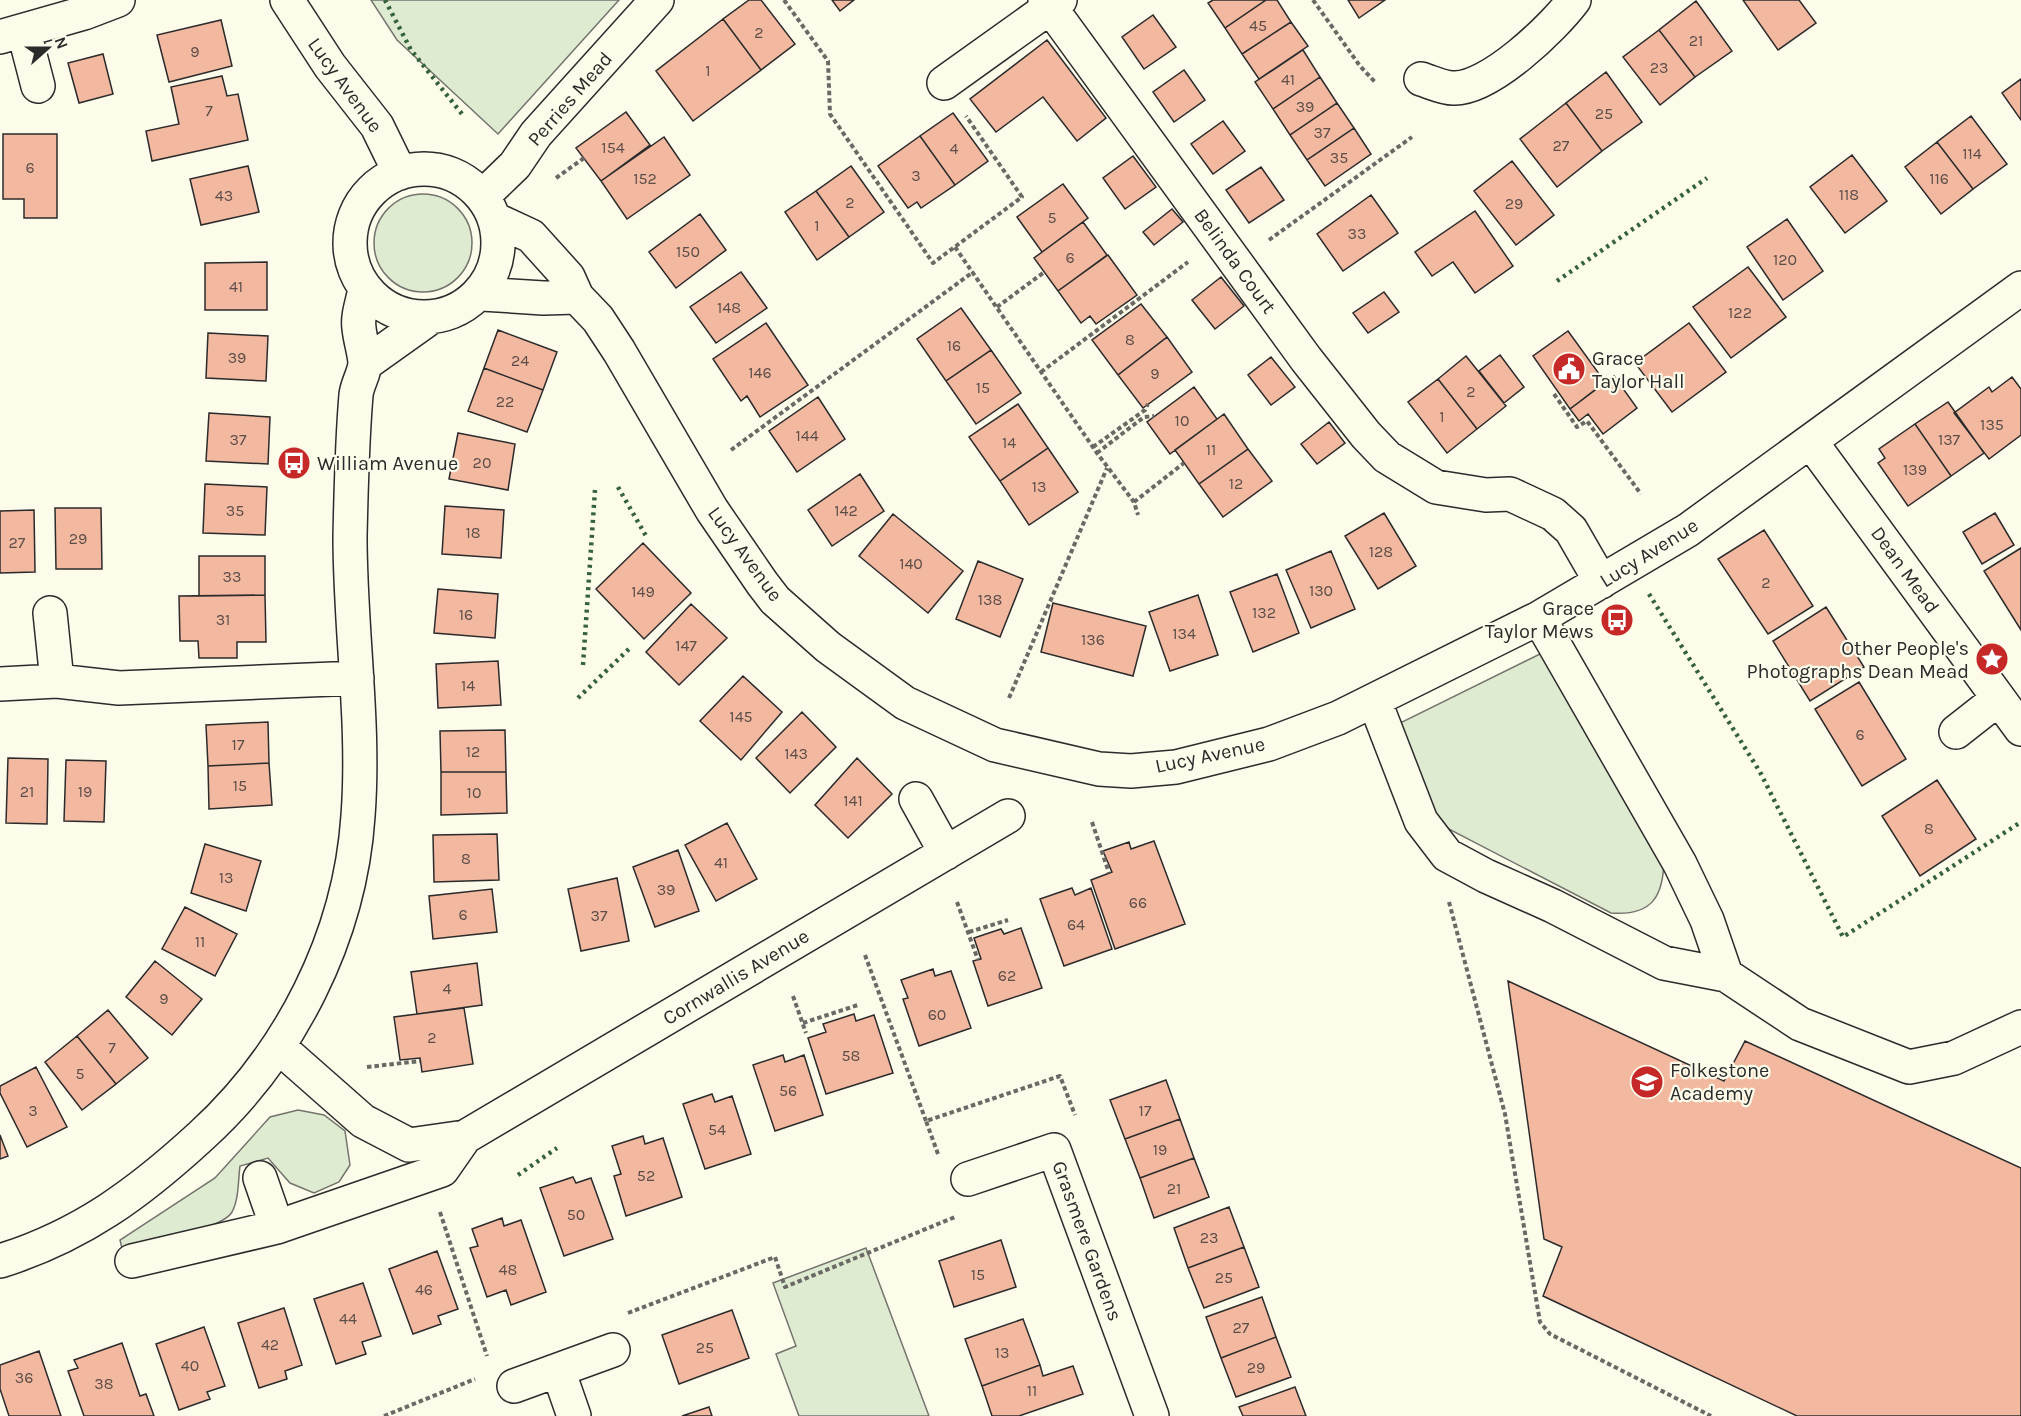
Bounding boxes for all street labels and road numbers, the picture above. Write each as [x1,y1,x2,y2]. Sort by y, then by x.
street label: Lucy Avenue [303,33,387,137]
street label: Perries Mead [523,47,617,151]
street label: Belinda Court [1189,204,1281,318]
street label: Lucy Avenue [703,502,787,606]
street label: Lucy Avenue [1596,514,1702,592]
street label: Dean Mead [1866,522,1944,618]
street label: Lucy Avenue [1153,732,1267,778]
street label: Cornwallis Avenue [659,924,813,1030]
street label: Grasmere Gardens [1047,1158,1127,1324]

